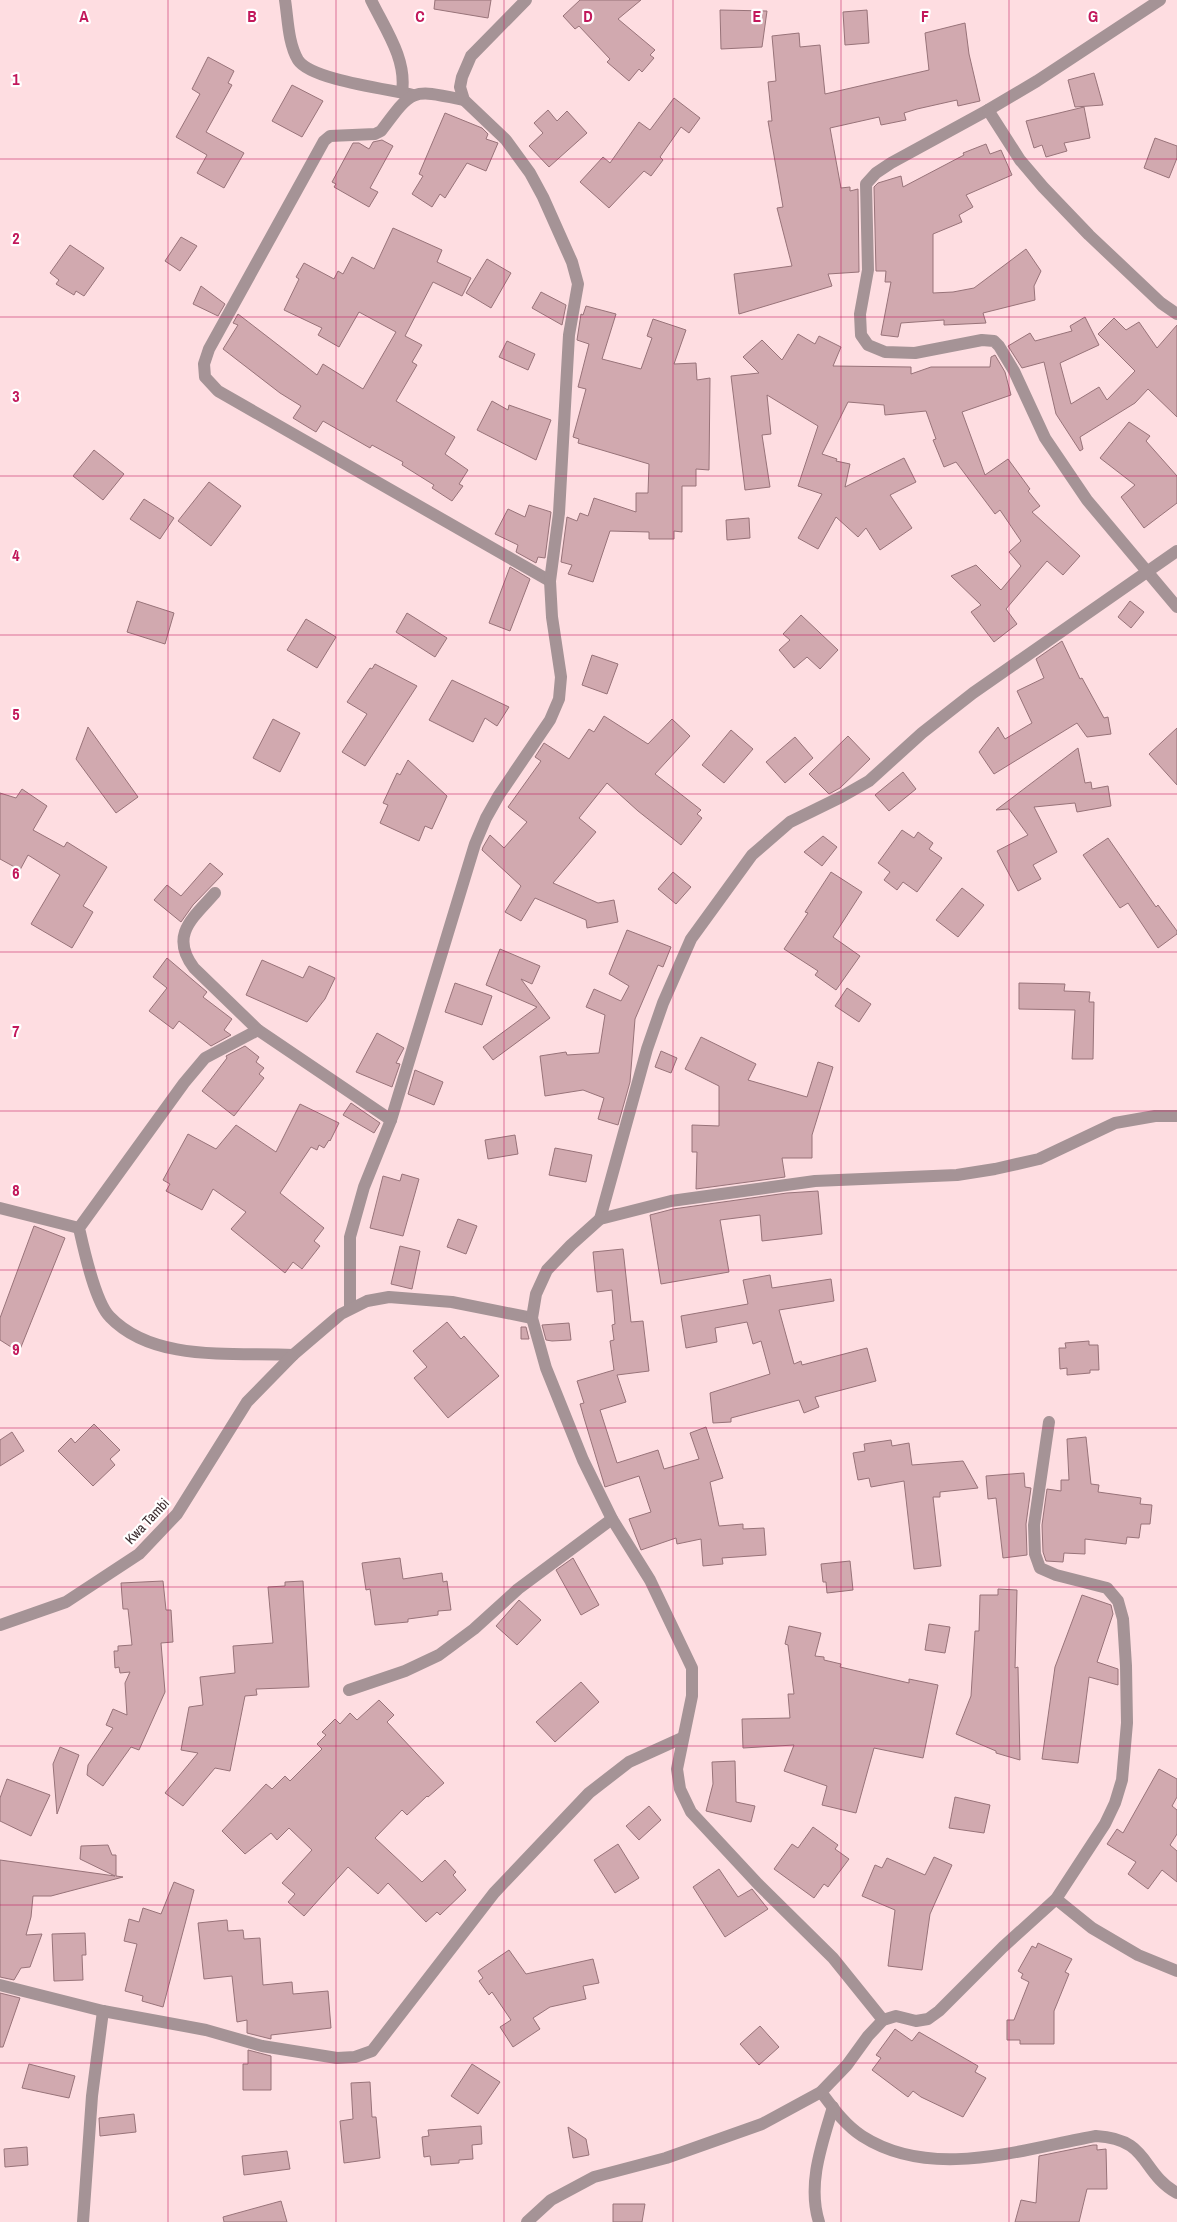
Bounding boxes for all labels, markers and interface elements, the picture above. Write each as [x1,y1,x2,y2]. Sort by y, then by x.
text: A [79,5,89,27]
text: B [247,5,257,27]
text: C [415,5,425,27]
text: D [583,5,593,27]
text: E [753,5,762,27]
text: F [921,5,929,27]
text: G [1088,5,1098,27]
text: 1 [12,68,20,90]
text: 2 [12,227,20,249]
text: 3 [12,385,20,407]
text: 4 [12,544,20,566]
text: 5 [12,703,20,725]
text: 6 [12,862,20,884]
text: 7 [12,1020,20,1042]
text: 8 [12,1179,20,1201]
text: 9 [12,1338,20,1360]
street label: Kwa Tambi [121,1494,173,1548]

